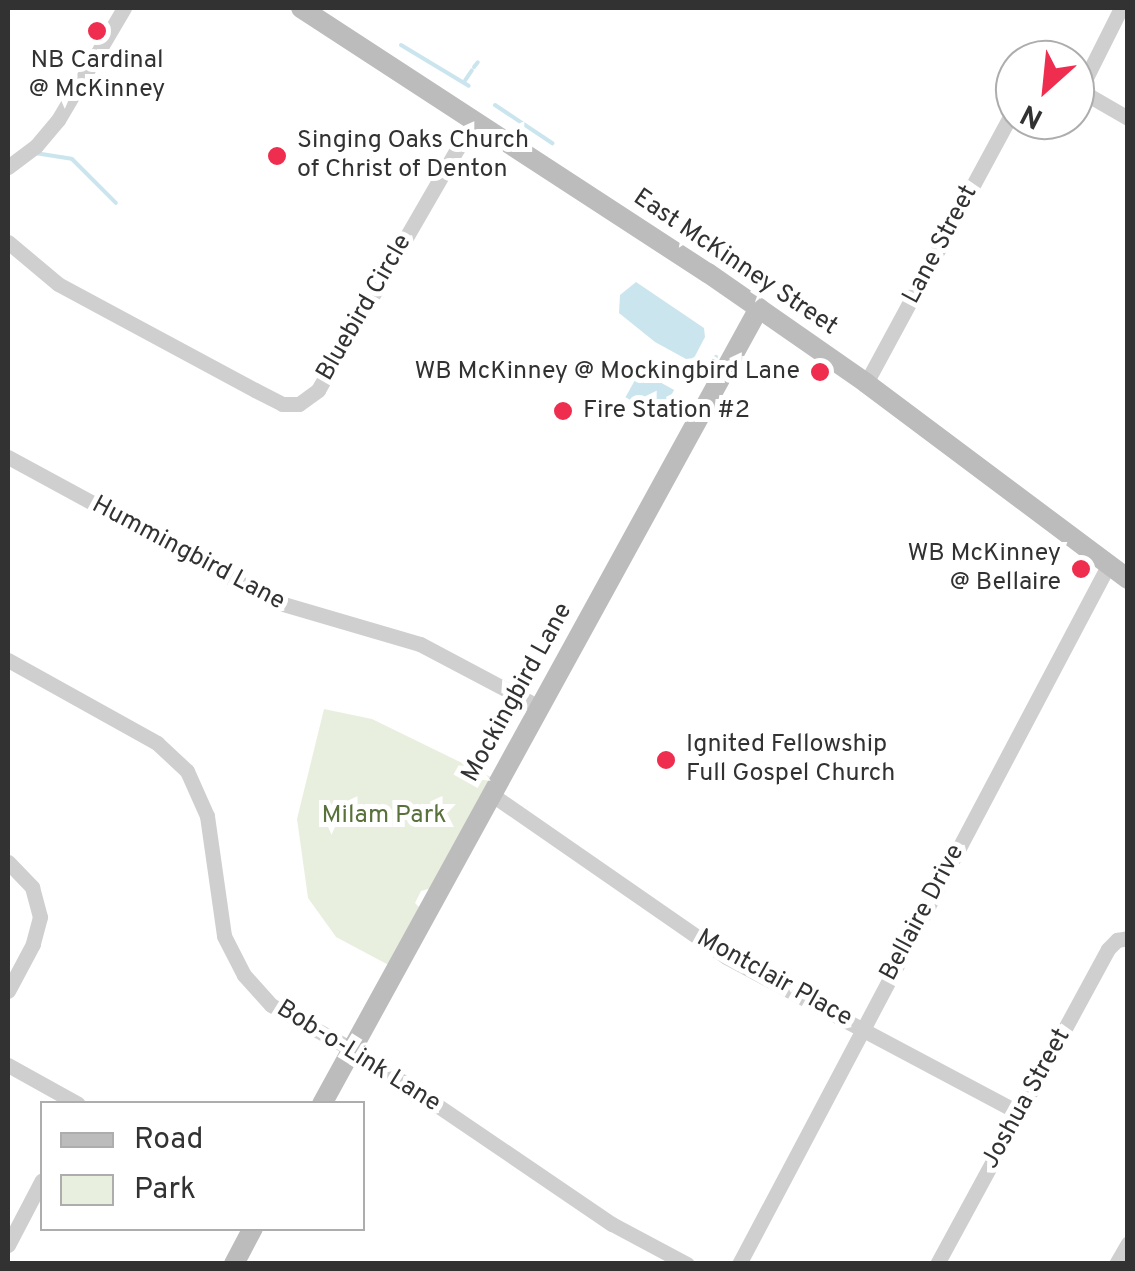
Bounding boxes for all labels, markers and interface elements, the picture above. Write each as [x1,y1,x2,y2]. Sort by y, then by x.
marker: NB Cardinal @ McKinney [86,20,108,42]
north arrow [995,40,1095,140]
place label: NB Cardinal @ McKinney [29,47,165,106]
text: N [1015,94,1049,136]
place label: Singing Oaks Church of Christ of Denton [297,127,529,186]
marker: Singing Oaks Church of Christ of Denton [266,145,288,167]
street label: Lane Street [897,181,985,309]
street label: East McKinney Street [627,183,843,343]
street label: Bluebird Circle [311,230,419,386]
place label: WB McKinney @ Mockingbird Lane [415,357,800,387]
marker: WB McKinney @ Mockingbird Lane [809,361,831,383]
place label: Fire Station #2 [583,396,750,426]
marker: Fire Station #2 [552,400,574,422]
street label: Hummingbird Lane [86,491,290,617]
place label: WB McKinney @ Bellaire [907,540,1061,599]
marker: WB McKinney @ Bellaire [1070,558,1092,580]
street label: Mockingbird Lane [456,598,580,788]
place label: Ignited Fellowship Full Gospel Church [686,731,895,790]
marker: Ignited Fellowship Full Gospel Church [655,749,677,771]
park label: Milam Park [321,801,447,831]
street label: Bellaire Drive [874,840,972,986]
street label: Montclair Place [691,924,857,1034]
street label: Bob-o-Link Lane [270,995,446,1119]
street label: Joshua Street [976,1024,1078,1174]
legend [40,1101,365,1231]
text: Road [134,1122,203,1159]
text: Park [134,1172,196,1209]

